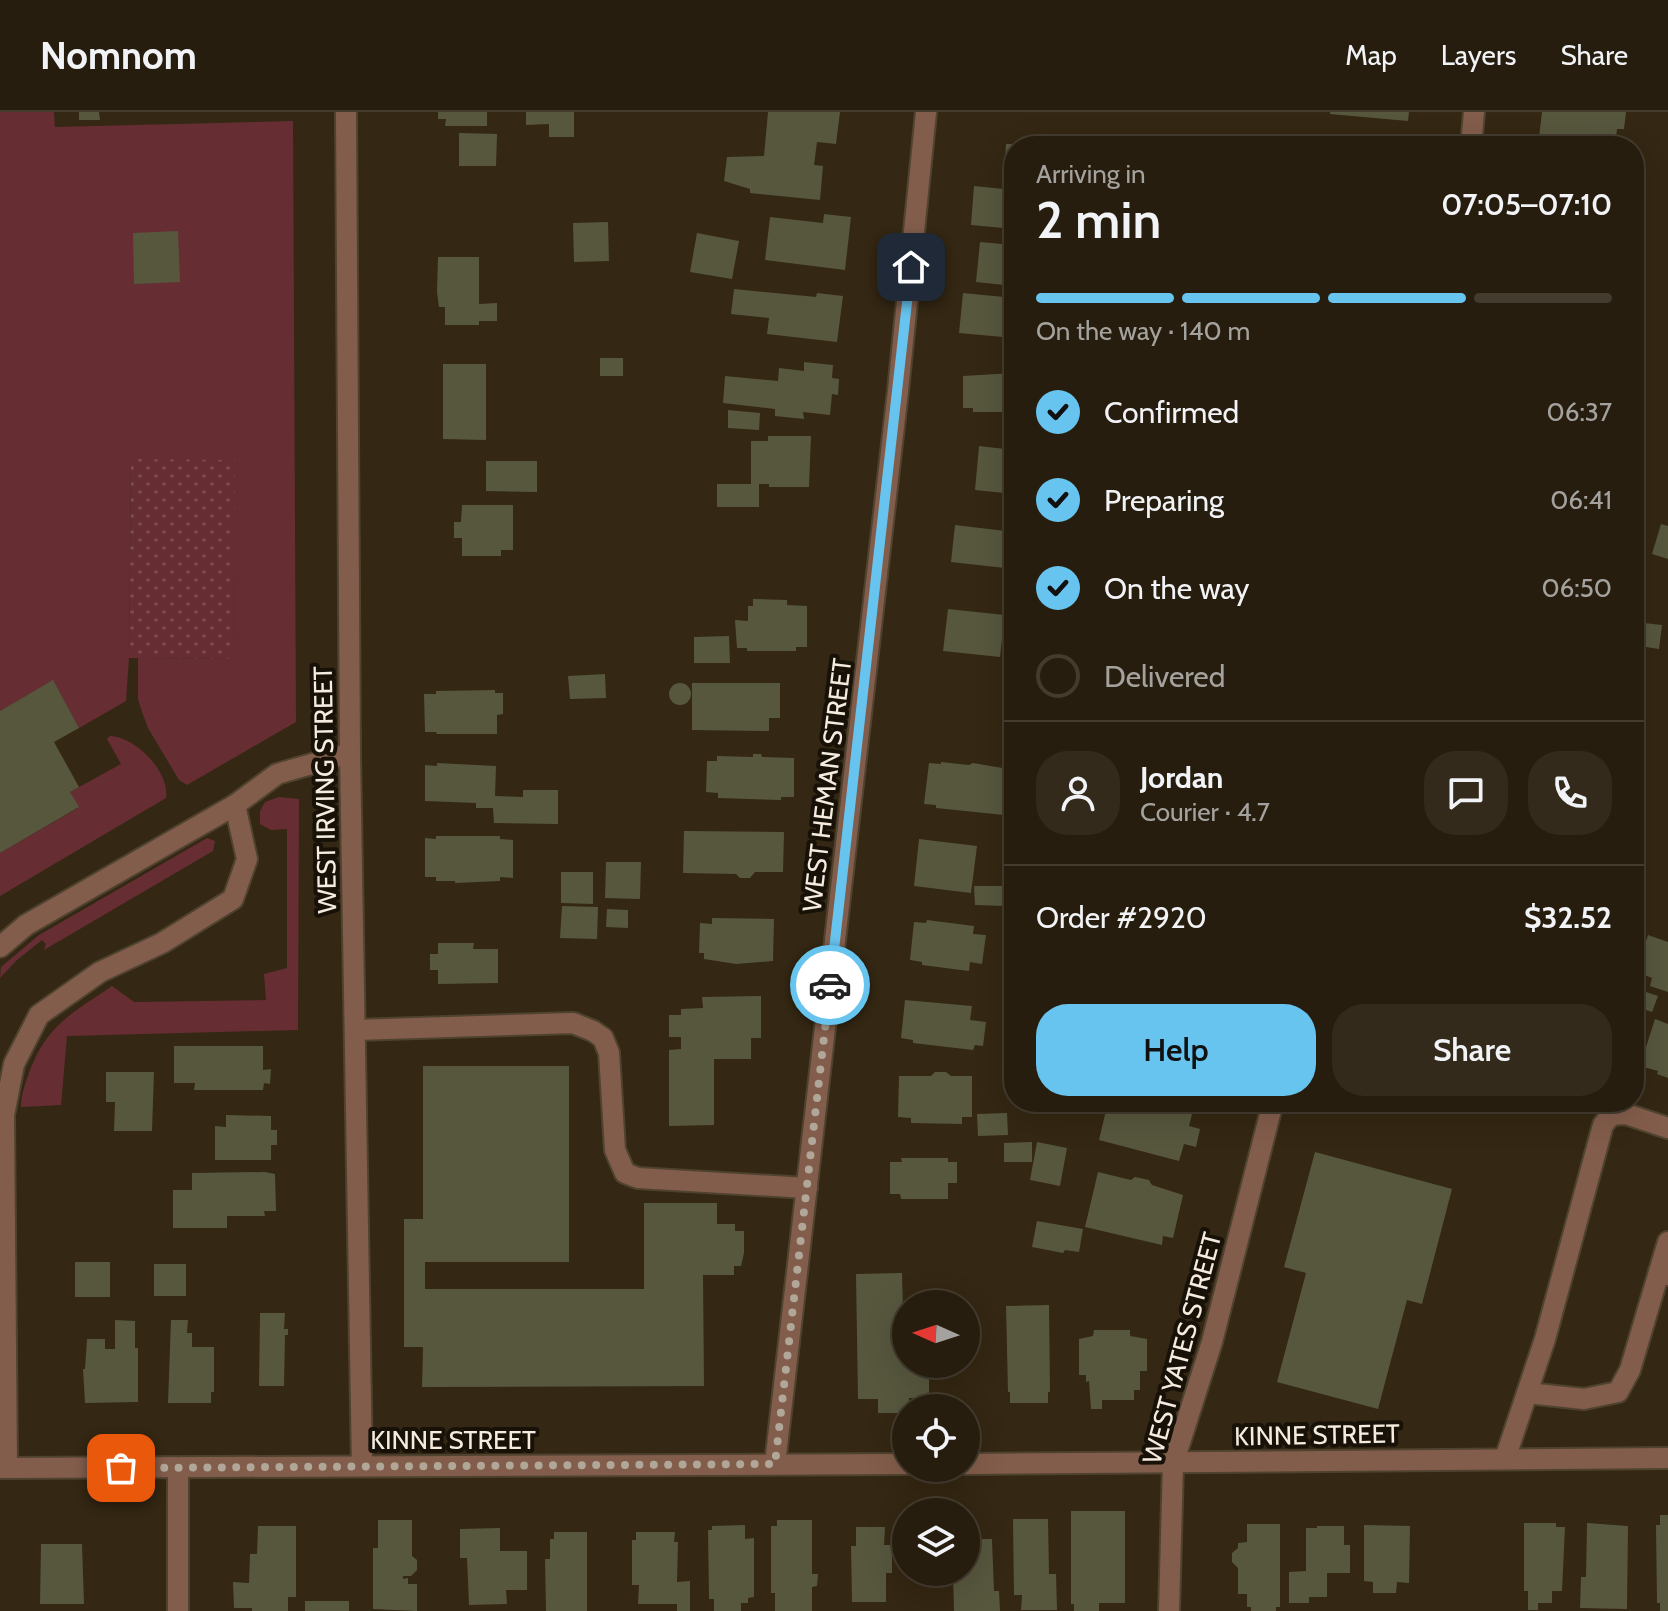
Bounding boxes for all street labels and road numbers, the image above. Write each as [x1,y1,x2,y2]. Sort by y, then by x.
street label: WEST HEMAN STREET [796,656,858,914]
street label: WEST IRVING STREET [307,666,343,914]
street label: WEST YATES STREET [1136,1229,1228,1467]
street label: KINNE STREET [1234,1418,1400,1452]
street label: KINNE STREET [370,1424,536,1456]

